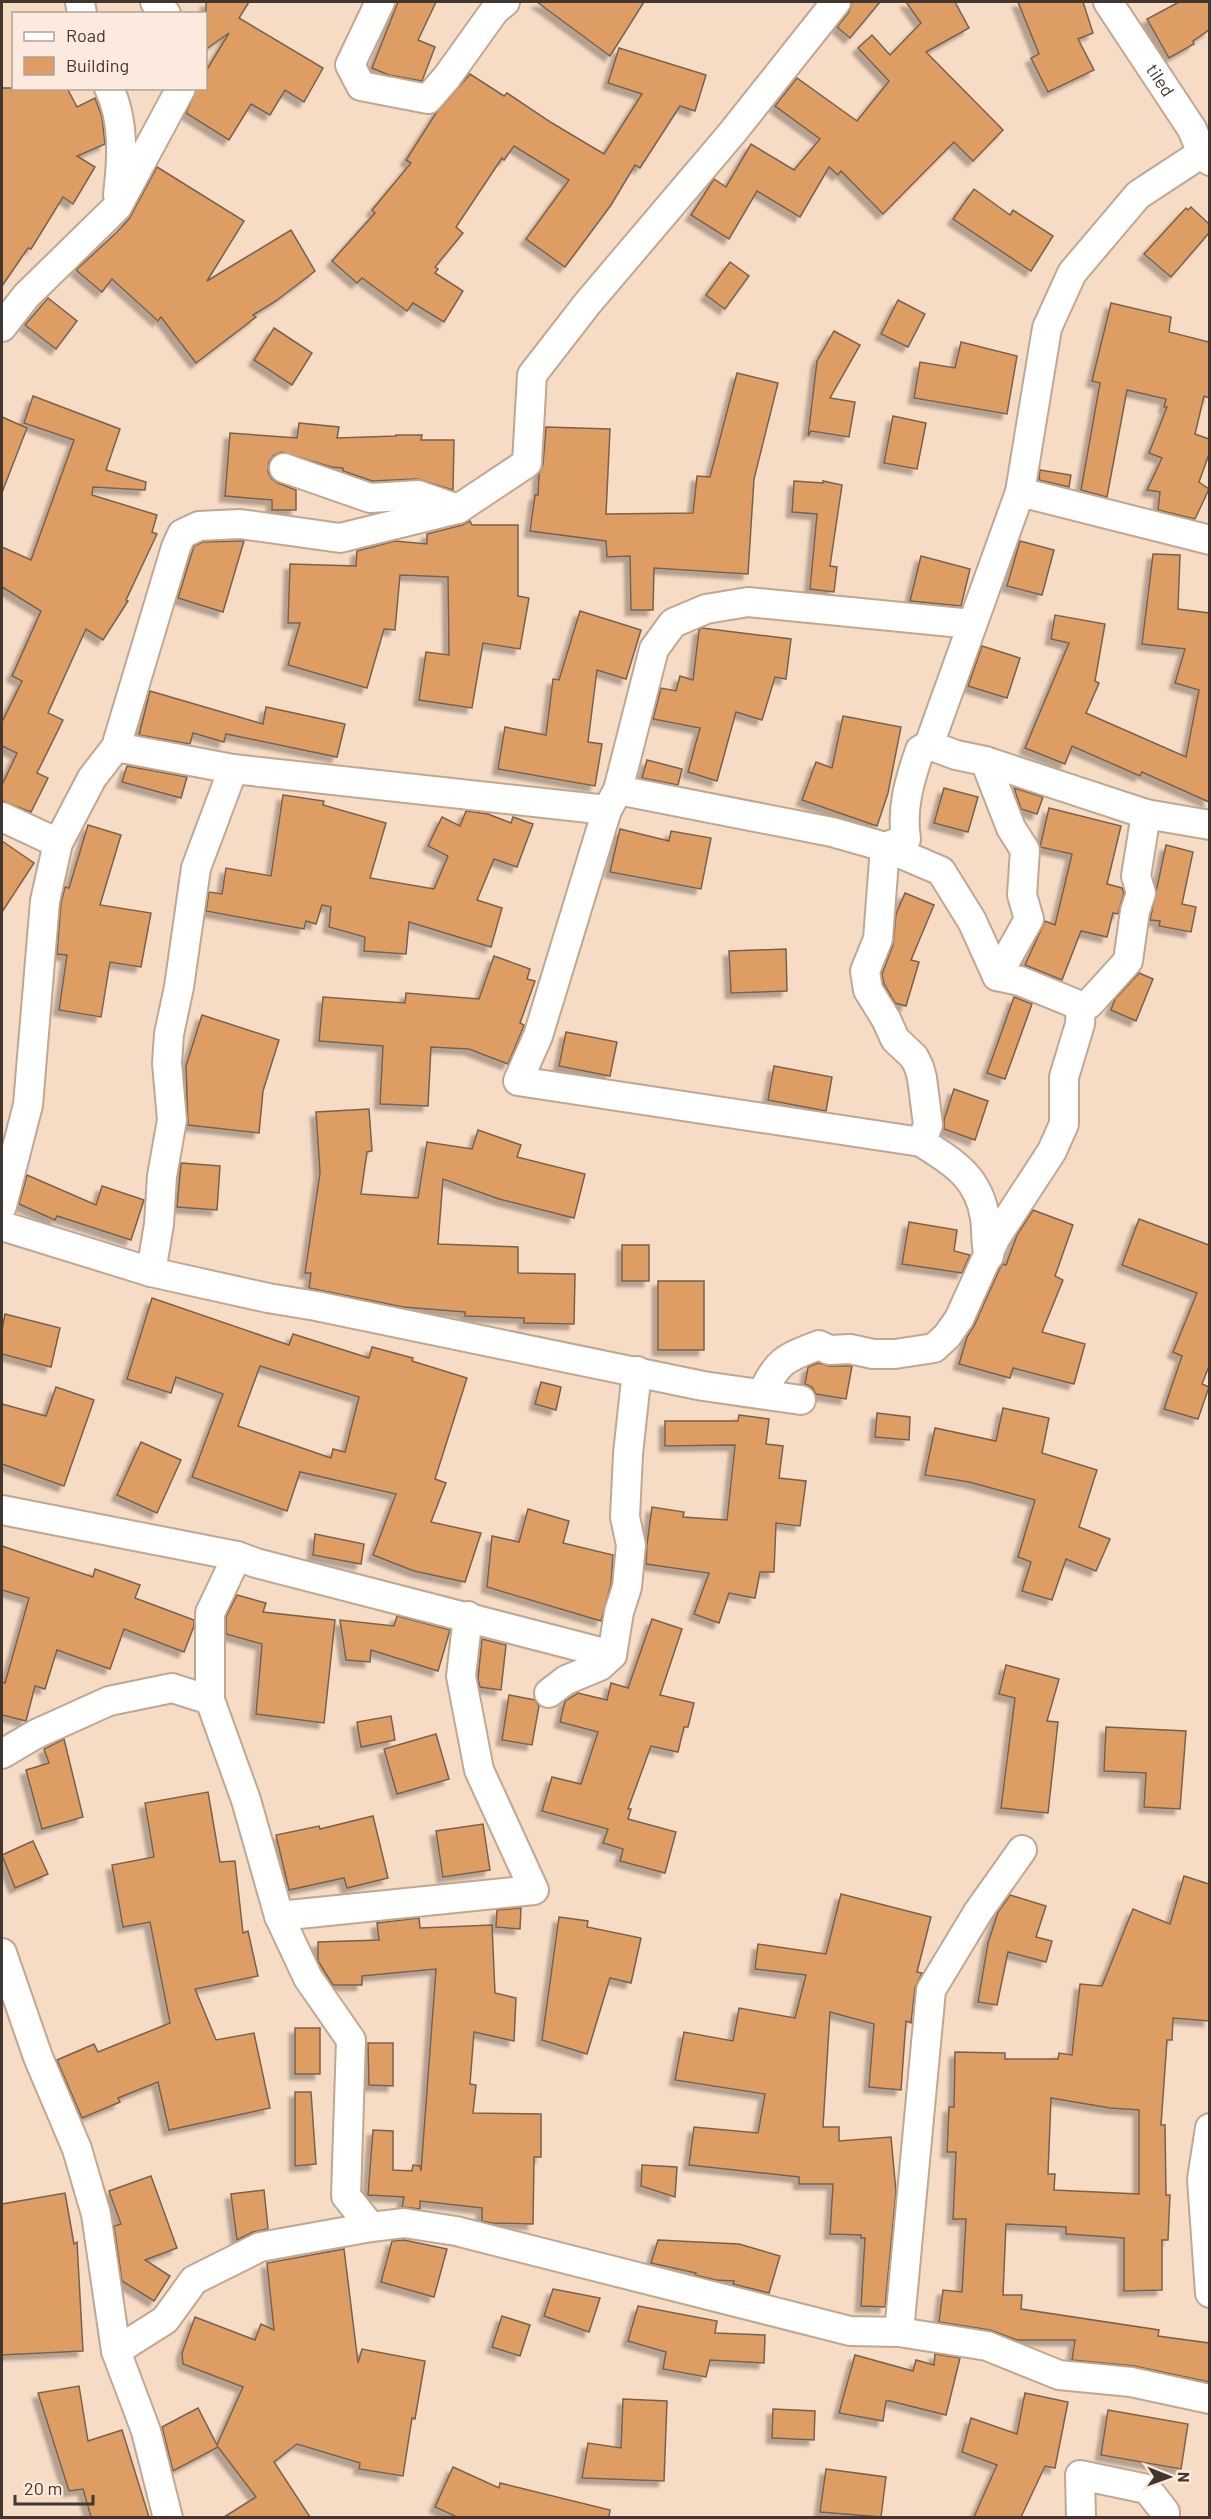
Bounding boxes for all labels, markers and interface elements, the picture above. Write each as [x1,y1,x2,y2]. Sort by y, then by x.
legend [12,12,207,90]
text: Road [66,24,106,46]
text: Building [66,54,129,76]
street label: tiled [1142,59,1179,100]
north arrow [1139,2447,1199,2507]
scale bar [15,2468,93,2506]
text: N [1175,2472,1194,2483]
text: 20 m [24,2477,62,2499]

